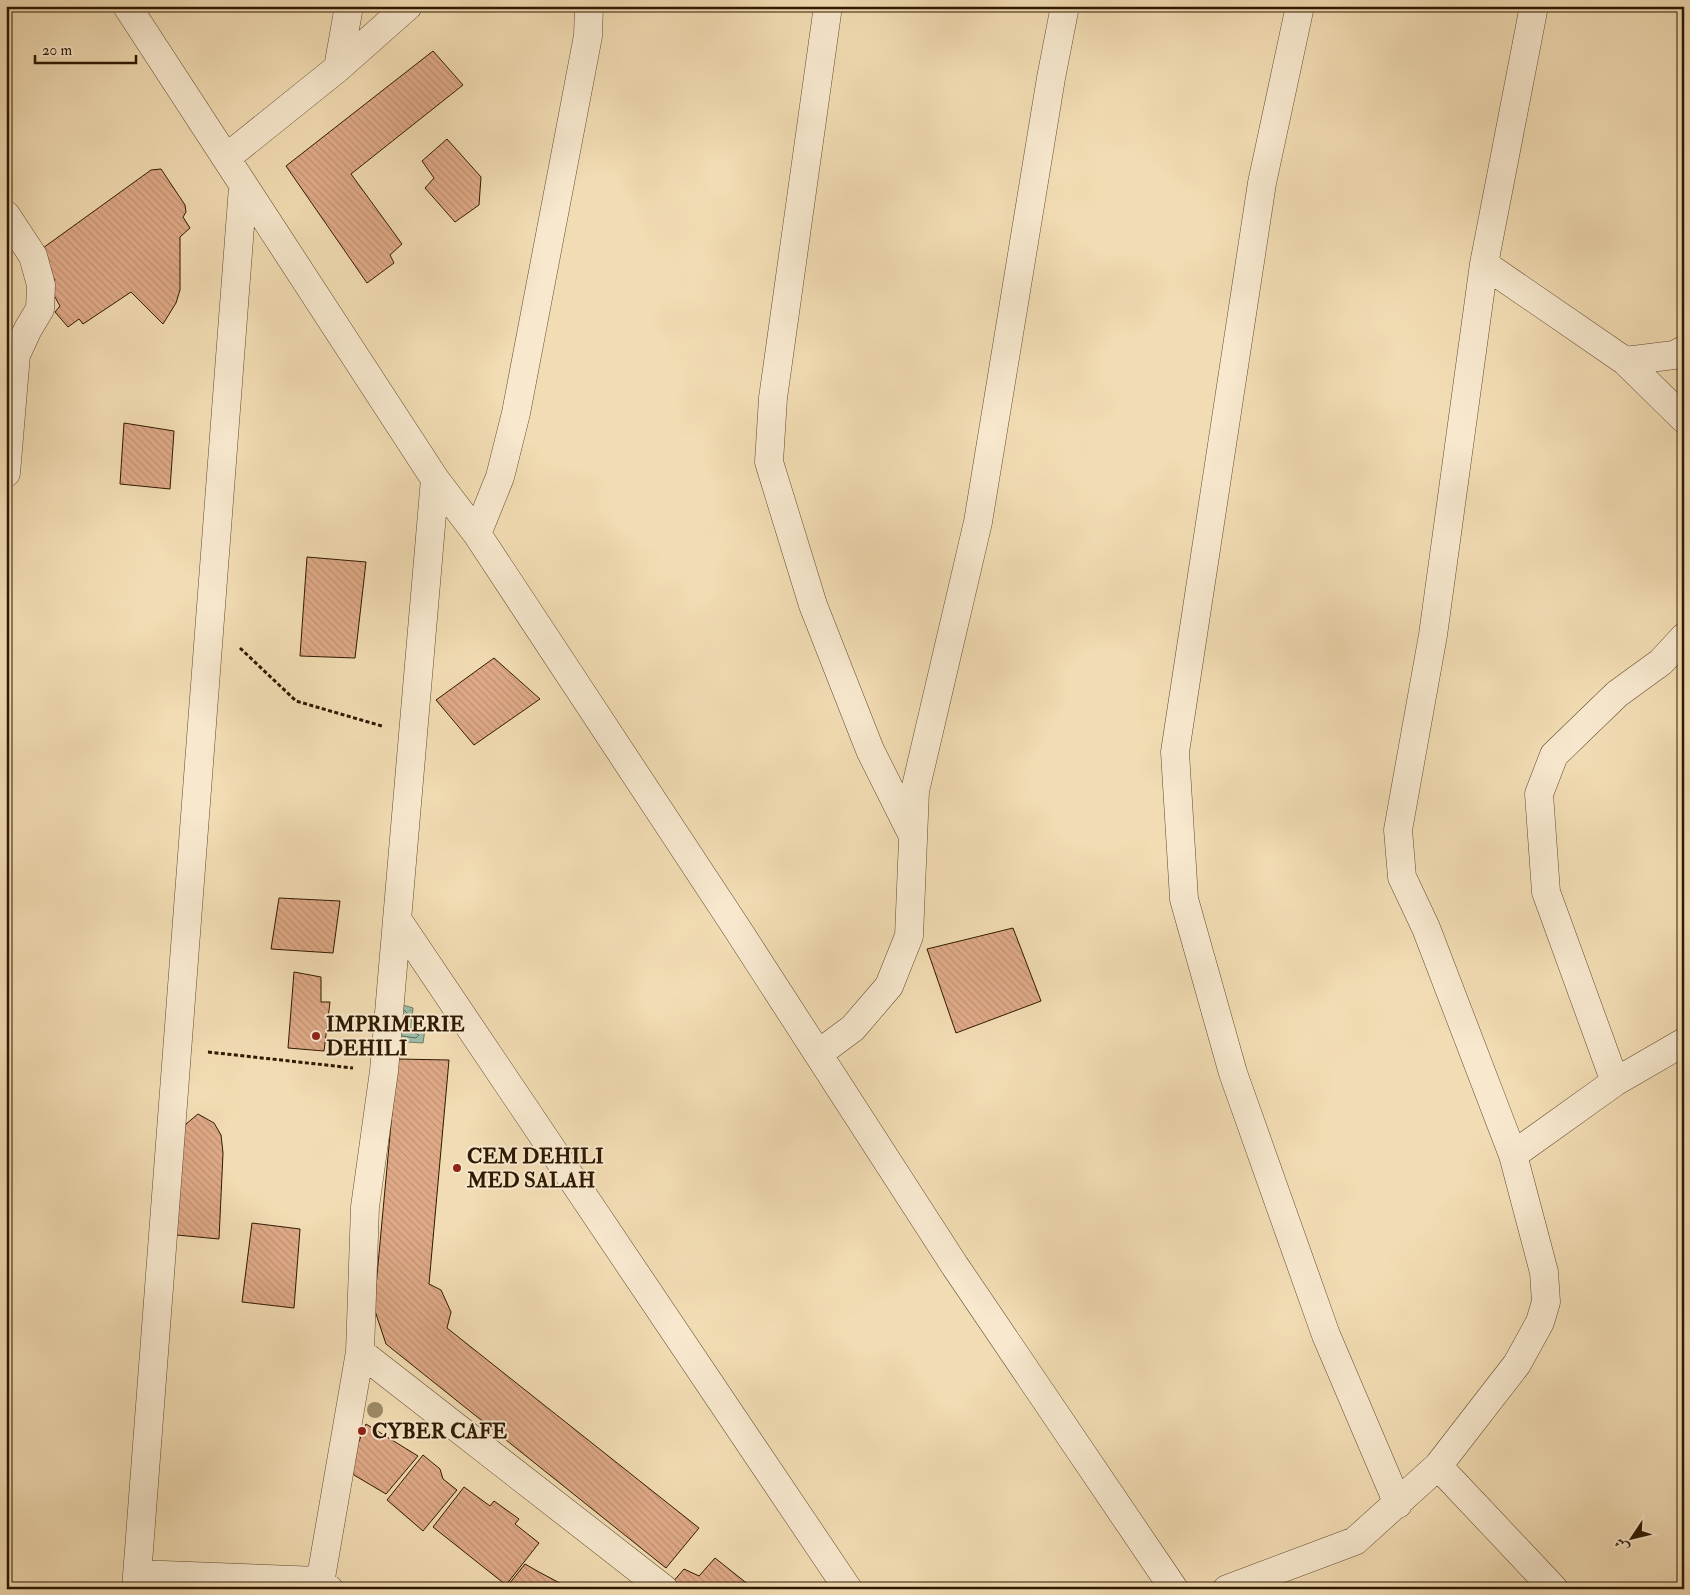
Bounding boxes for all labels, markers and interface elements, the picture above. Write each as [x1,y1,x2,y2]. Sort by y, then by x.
scale bar [35,32,136,64]
text: 20 m [42,41,72,60]
place label: IMPRIMERIE DEHILI [326,1011,465,1062]
marker: IMPRIMERIE DEHILI [310,1030,322,1042]
place label: CEM DEHILI MED SALAH [466,1143,604,1194]
marker: CEM DEHILI MED SALAH [451,1162,463,1174]
place label: CYBER CAFE [372,1418,507,1445]
marker: CYBER CAFE [356,1425,368,1437]
north arrow [1608,1512,1658,1562]
text: ش [1611,1535,1633,1556]

